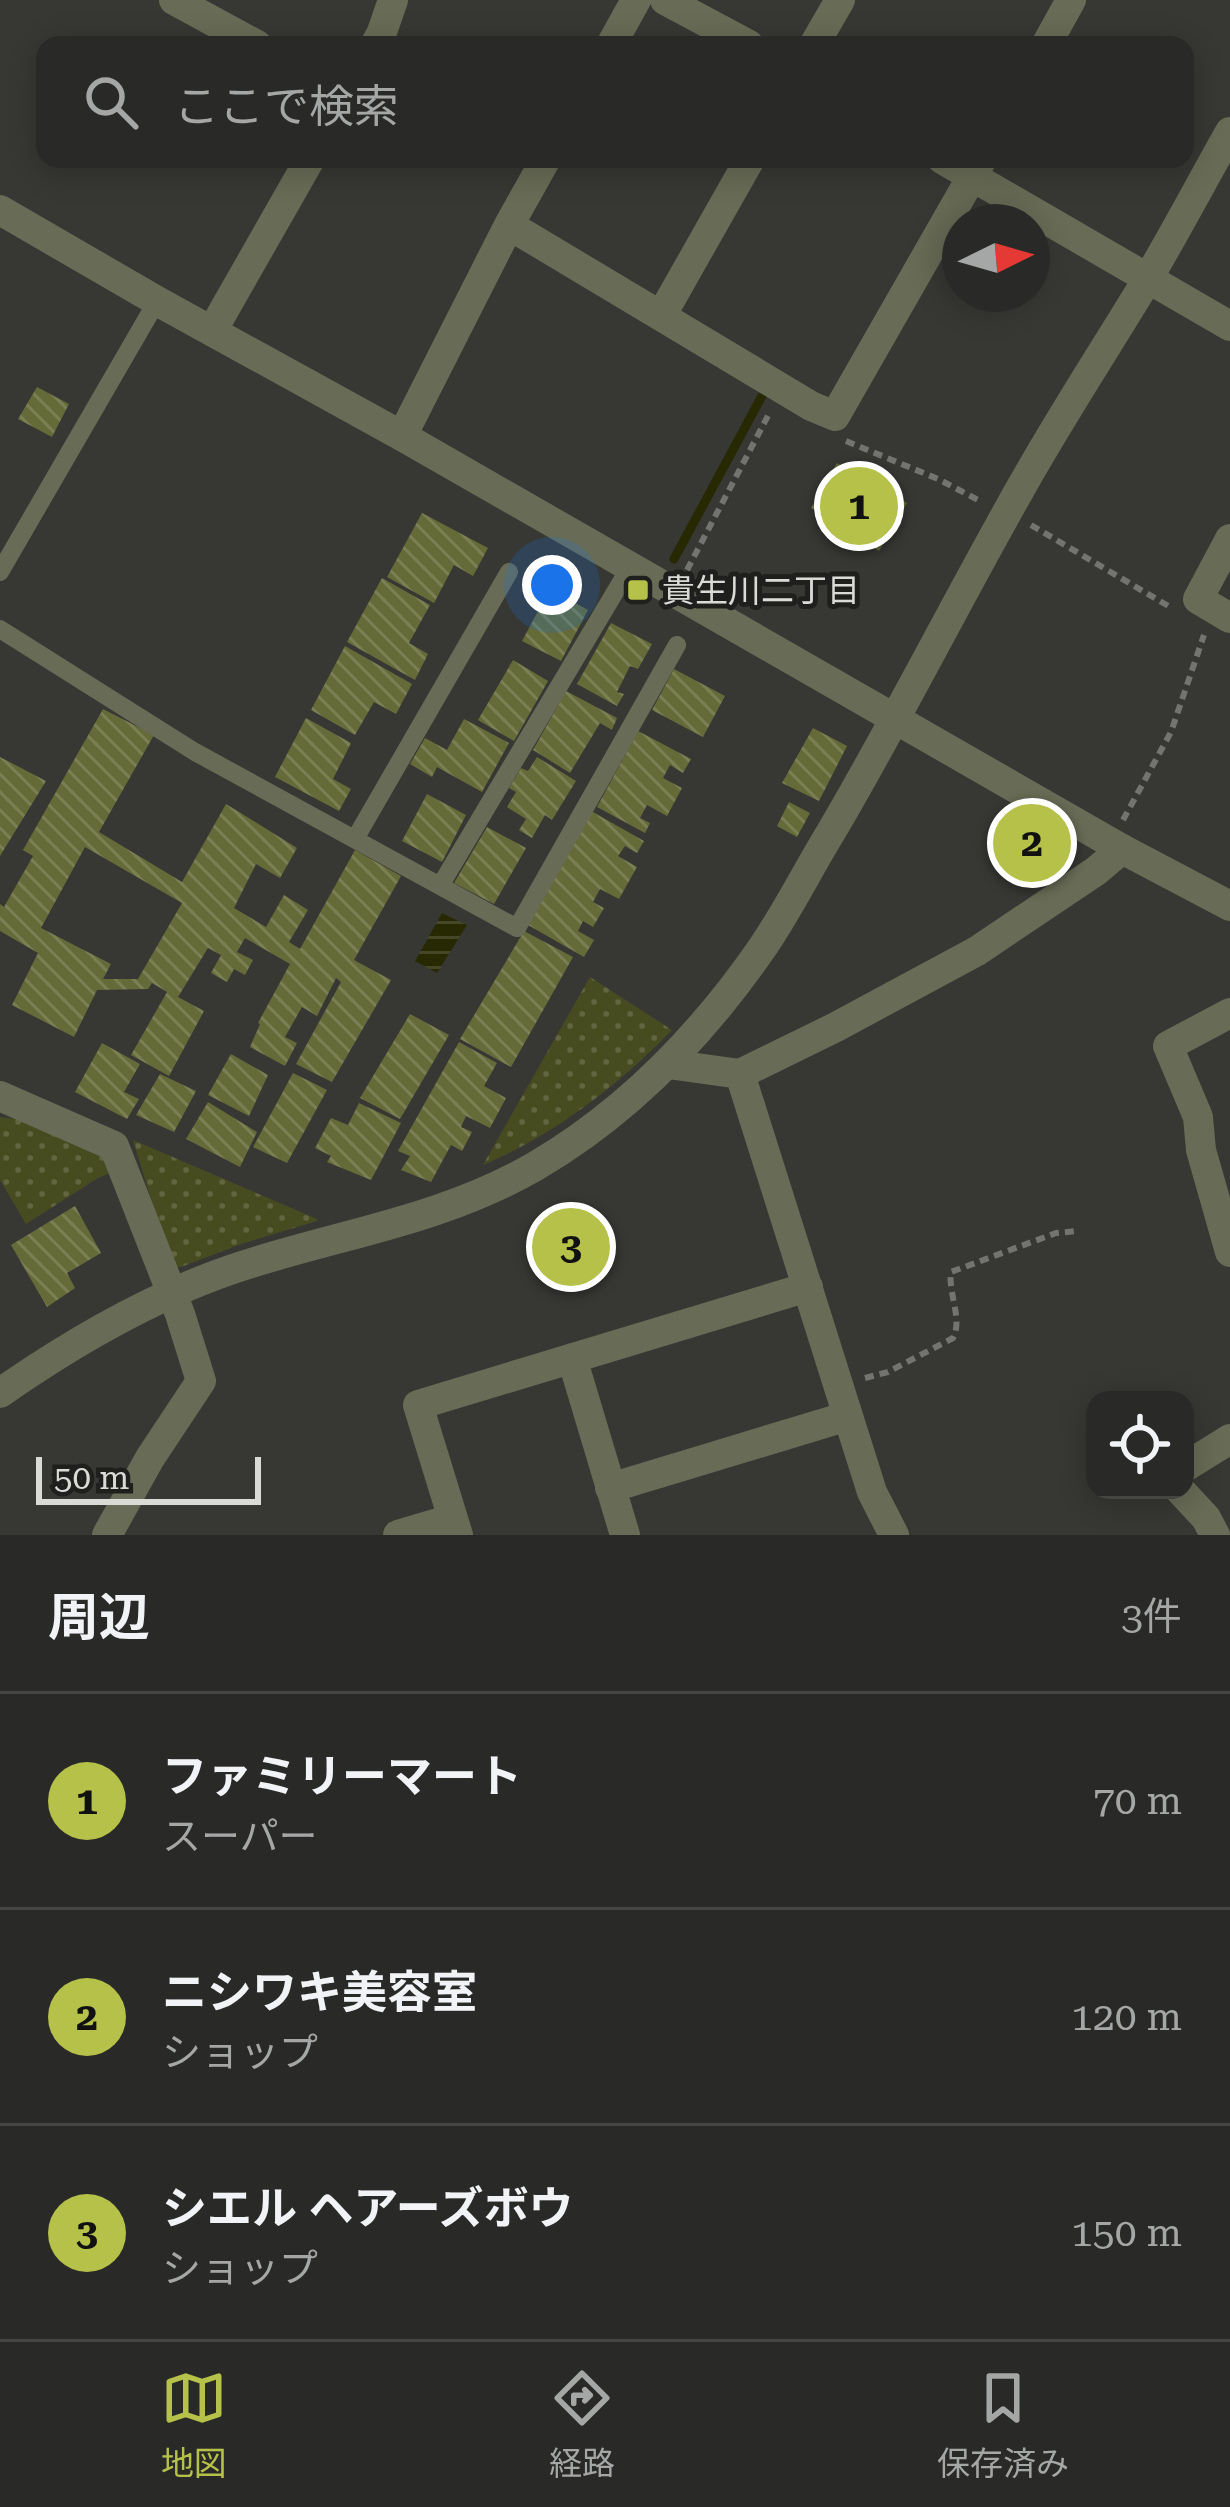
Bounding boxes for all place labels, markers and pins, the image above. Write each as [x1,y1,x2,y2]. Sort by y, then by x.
pin: 1 [820,461,898,551]
place label: 貴生川二丁目 [662,571,860,610]
marker: 貴生川二丁目 [625,577,651,603]
pin: 2 [993,798,1071,888]
pin: 3 [532,1202,610,1292]

